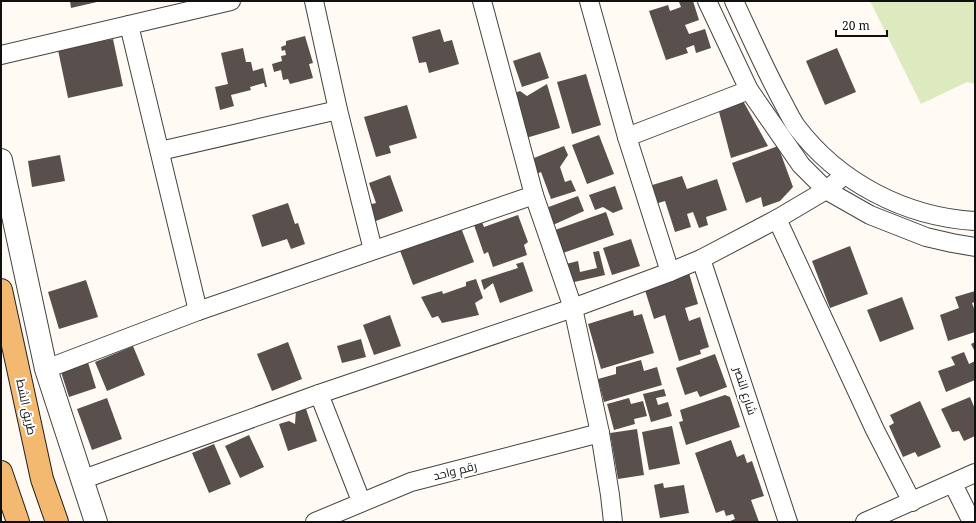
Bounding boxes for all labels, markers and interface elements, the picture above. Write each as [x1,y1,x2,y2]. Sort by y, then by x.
scale bar [836,12,887,38]
text: 20 m [842,17,870,34]
street label: شارع النصر [729,364,761,417]
street label: طريق الشط [12,377,41,437]
street label: رقم واحد [431,457,478,484]

